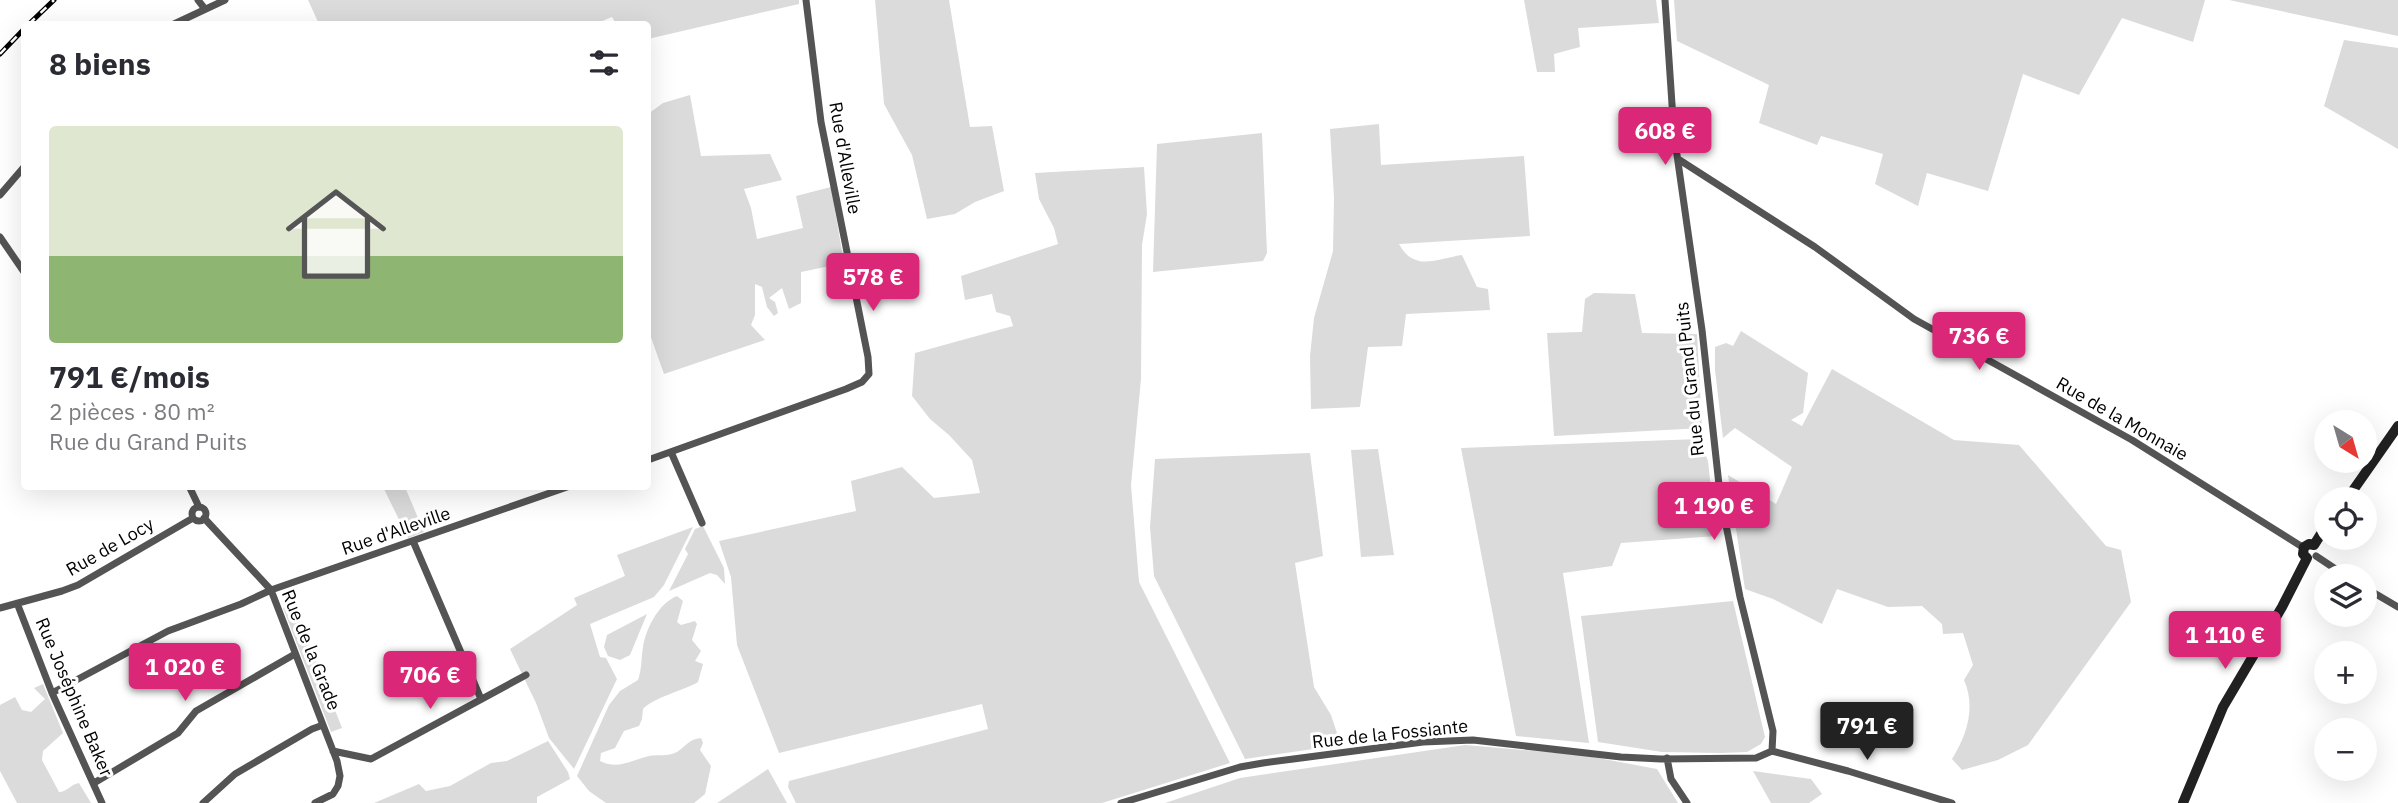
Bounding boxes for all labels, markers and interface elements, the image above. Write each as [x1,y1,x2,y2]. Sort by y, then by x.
text: 8 biens [49,44,151,83]
icon: filters [585,44,623,82]
street label: Rue d'Alleville [824,100,867,216]
pin: 608 € [1616,108,1714,167]
text: 608 € [1634,115,1696,145]
icon: home [273,171,399,297]
pin: 578 € [824,254,922,313]
text: 578 € [842,261,904,291]
street label: Rue du Grand Puits [1670,301,1709,457]
pin: 736 € [1930,312,2028,372]
text: 736 € [1948,320,2010,350]
text: 791 €/mois [49,357,210,396]
street label: Rue de la Monnaie [2052,372,2192,466]
text: 2 pièces · 80 m² [49,396,215,426]
north arrow [2314,410,2376,472]
map controls [2314,410,2377,781]
text: Rue du Grand Puits [49,426,247,456]
pin: 1 190 € [1649,482,1779,542]
button: locate [2314,487,2377,550]
text: 1 190 € [1674,490,1754,520]
street label: Rue d'Alleville [338,501,453,560]
street label: Rue de Locy [62,512,158,581]
button: layers [2314,564,2377,627]
street label: Rue de la Grade [277,586,346,714]
pin: 1 110 € [2160,612,2290,671]
street label: Rue Joséphine Baker [31,614,118,780]
text: 1 110 € [2185,619,2265,649]
button: + [2314,641,2377,704]
pin: 1 020 € [120,644,250,703]
text: 1 020 € [145,651,225,681]
pin: 706 € [381,652,479,711]
text: 706 € [399,659,461,689]
pin: 791 € [1818,702,1916,762]
text: 791 € [1836,710,1898,740]
street label: Rue de la Fossiante [1311,714,1469,753]
button: − [2314,718,2377,781]

